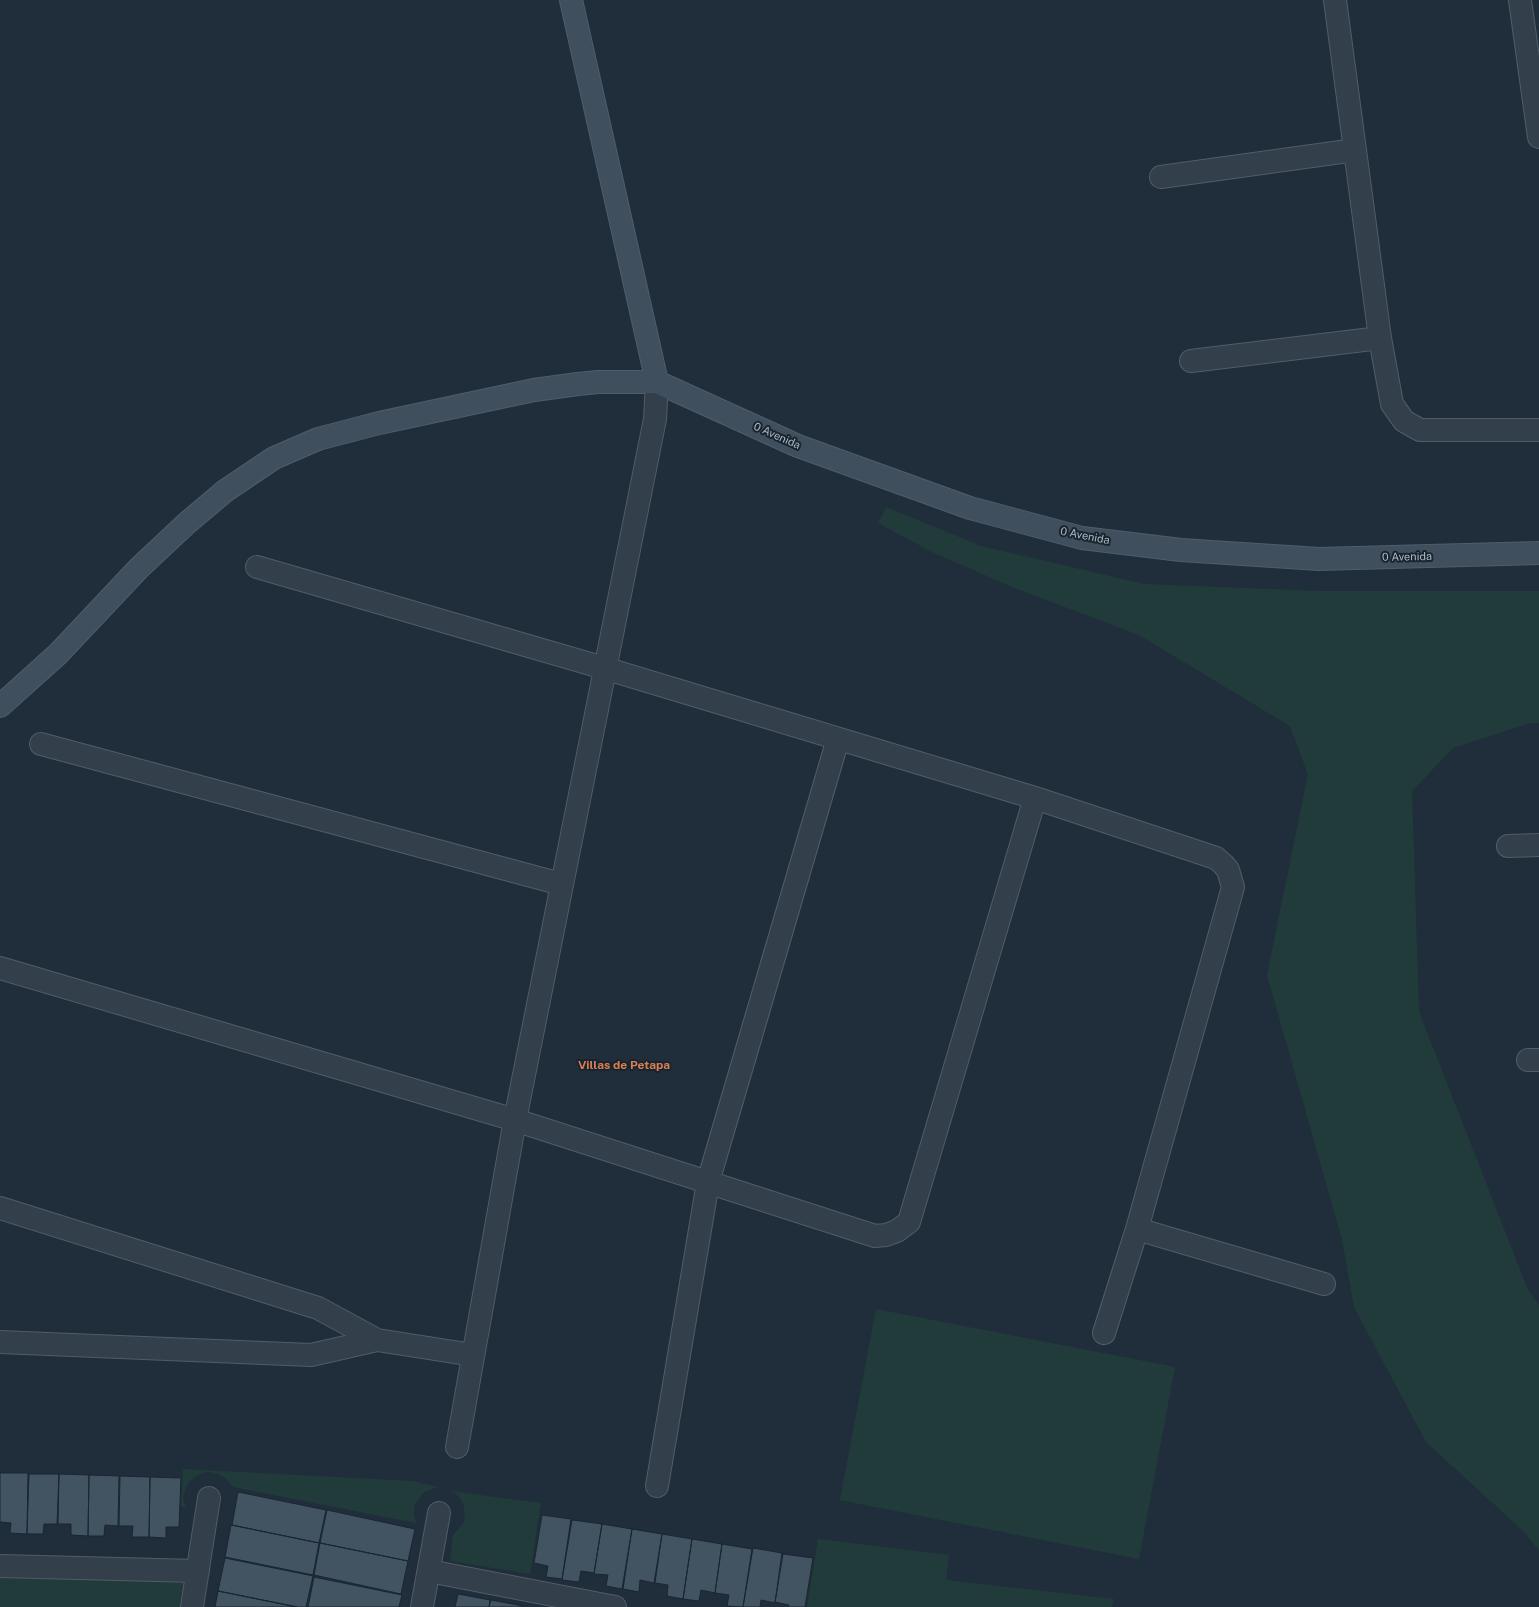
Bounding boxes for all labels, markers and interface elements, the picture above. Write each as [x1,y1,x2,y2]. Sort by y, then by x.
street label: 0 Avenida [752,420,802,452]
street label: 0 Avenida [1059,525,1111,547]
street label: 0 Avenida [1382,550,1432,564]
district label: Villas de Petapa [578,1058,670,1072]

